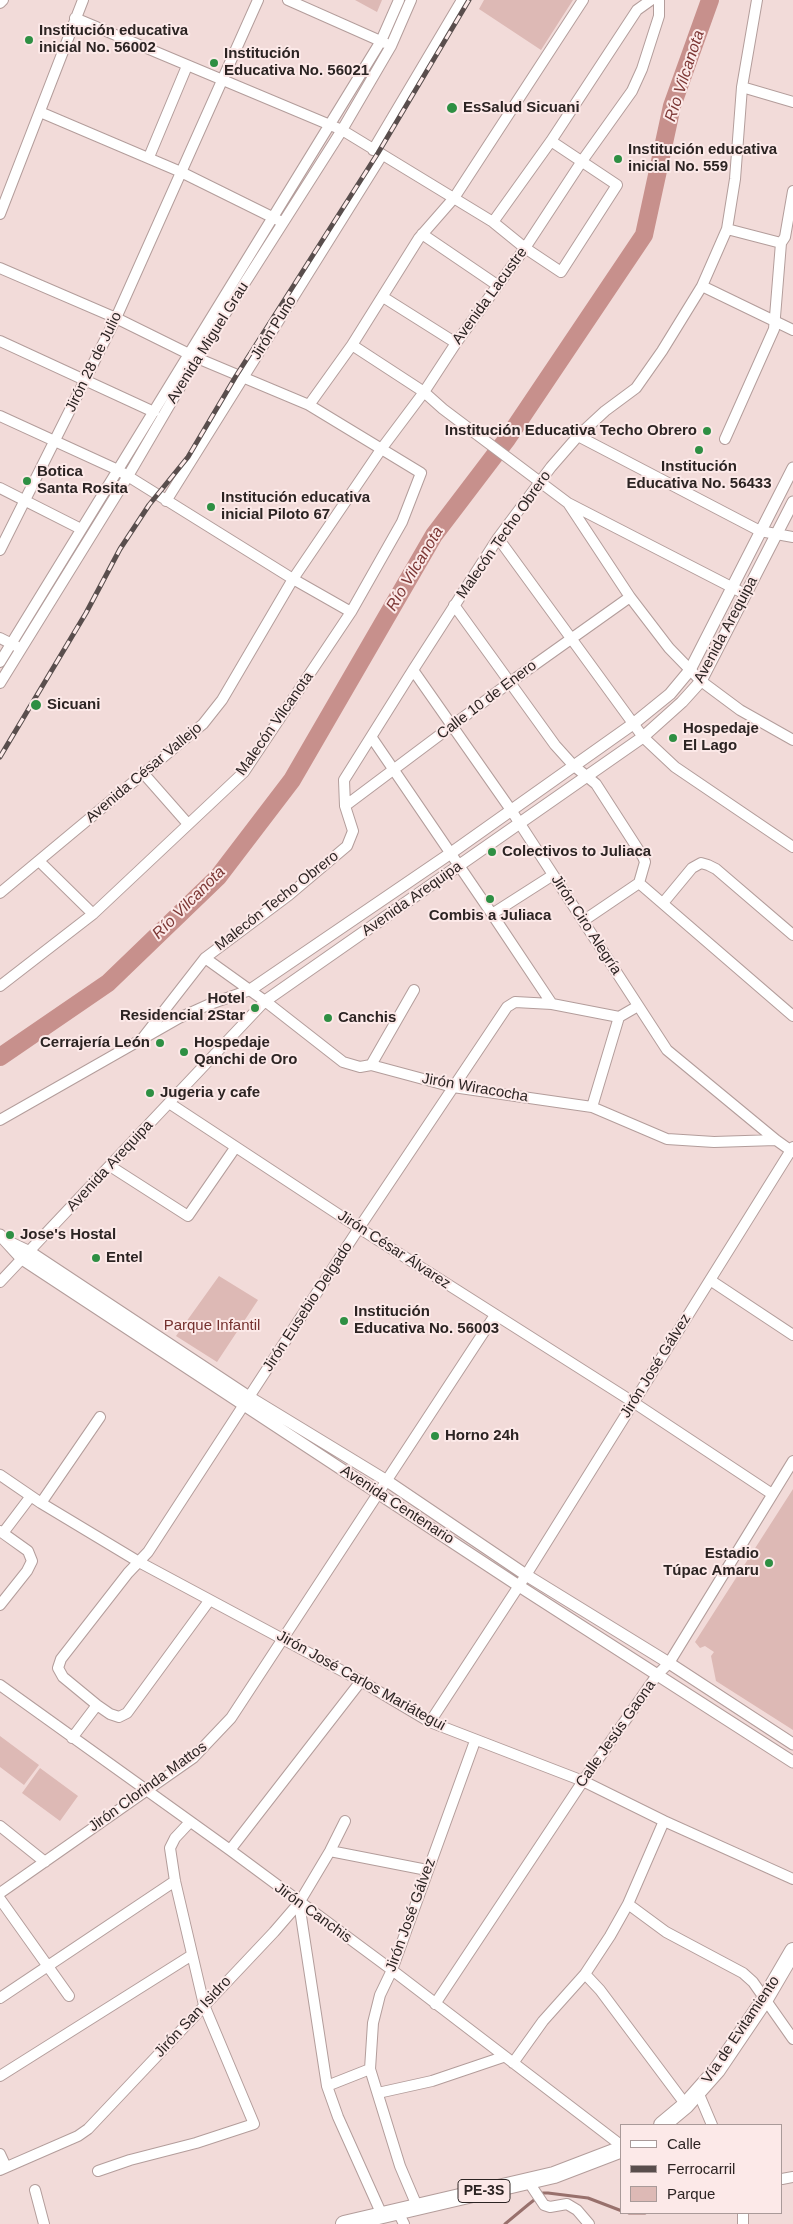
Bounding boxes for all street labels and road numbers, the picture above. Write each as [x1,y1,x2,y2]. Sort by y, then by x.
street label: Avenida Lacustre [449,244,531,348]
street label: Avenida Miguel Grau [163,279,253,407]
street label: Jirón Puno [247,293,301,363]
street label: Jirón 28 de Julio [62,309,126,415]
street label: Malecón Techo Obrero [453,468,555,602]
street label: Avenida Arequipa [690,574,762,686]
street label: Calle 10 de Enero [434,657,540,743]
street label: Malecón Vilcanota [233,669,317,779]
street label: Avenida César Vallejo [82,719,206,827]
street label: Malecón Techo Obrero [212,847,342,955]
street label: Avenida Arequipa [358,858,466,940]
street label: Jirón Ciro Alegría [547,872,625,978]
street label: Jirón Wiracocha [420,1070,530,1106]
street label: Avenida Arequipa [63,1117,157,1215]
street label: Jirón César Álvarez [334,1207,454,1293]
street label: Jirón Eusebio Delgado [259,1239,357,1375]
street label: Jirón José Gálvez [617,1311,695,1421]
street label: Avenida Centenario [337,1462,457,1548]
street label: Jirón José Carlos Mariátegui [274,1627,448,1735]
street label: Calle Jesús Gaona [572,1677,660,1791]
street label: Jirón Clorinda Mattos [85,1738,211,1836]
street label: Jirón José Gálvez [382,1856,440,1974]
street label: Jirón Canchis [271,1879,355,1947]
street label: Jirón San Isidro [151,1973,235,2061]
street label: Vía de Evitamiento [698,1973,784,2087]
road number: PE-3S [458,2180,510,2202]

